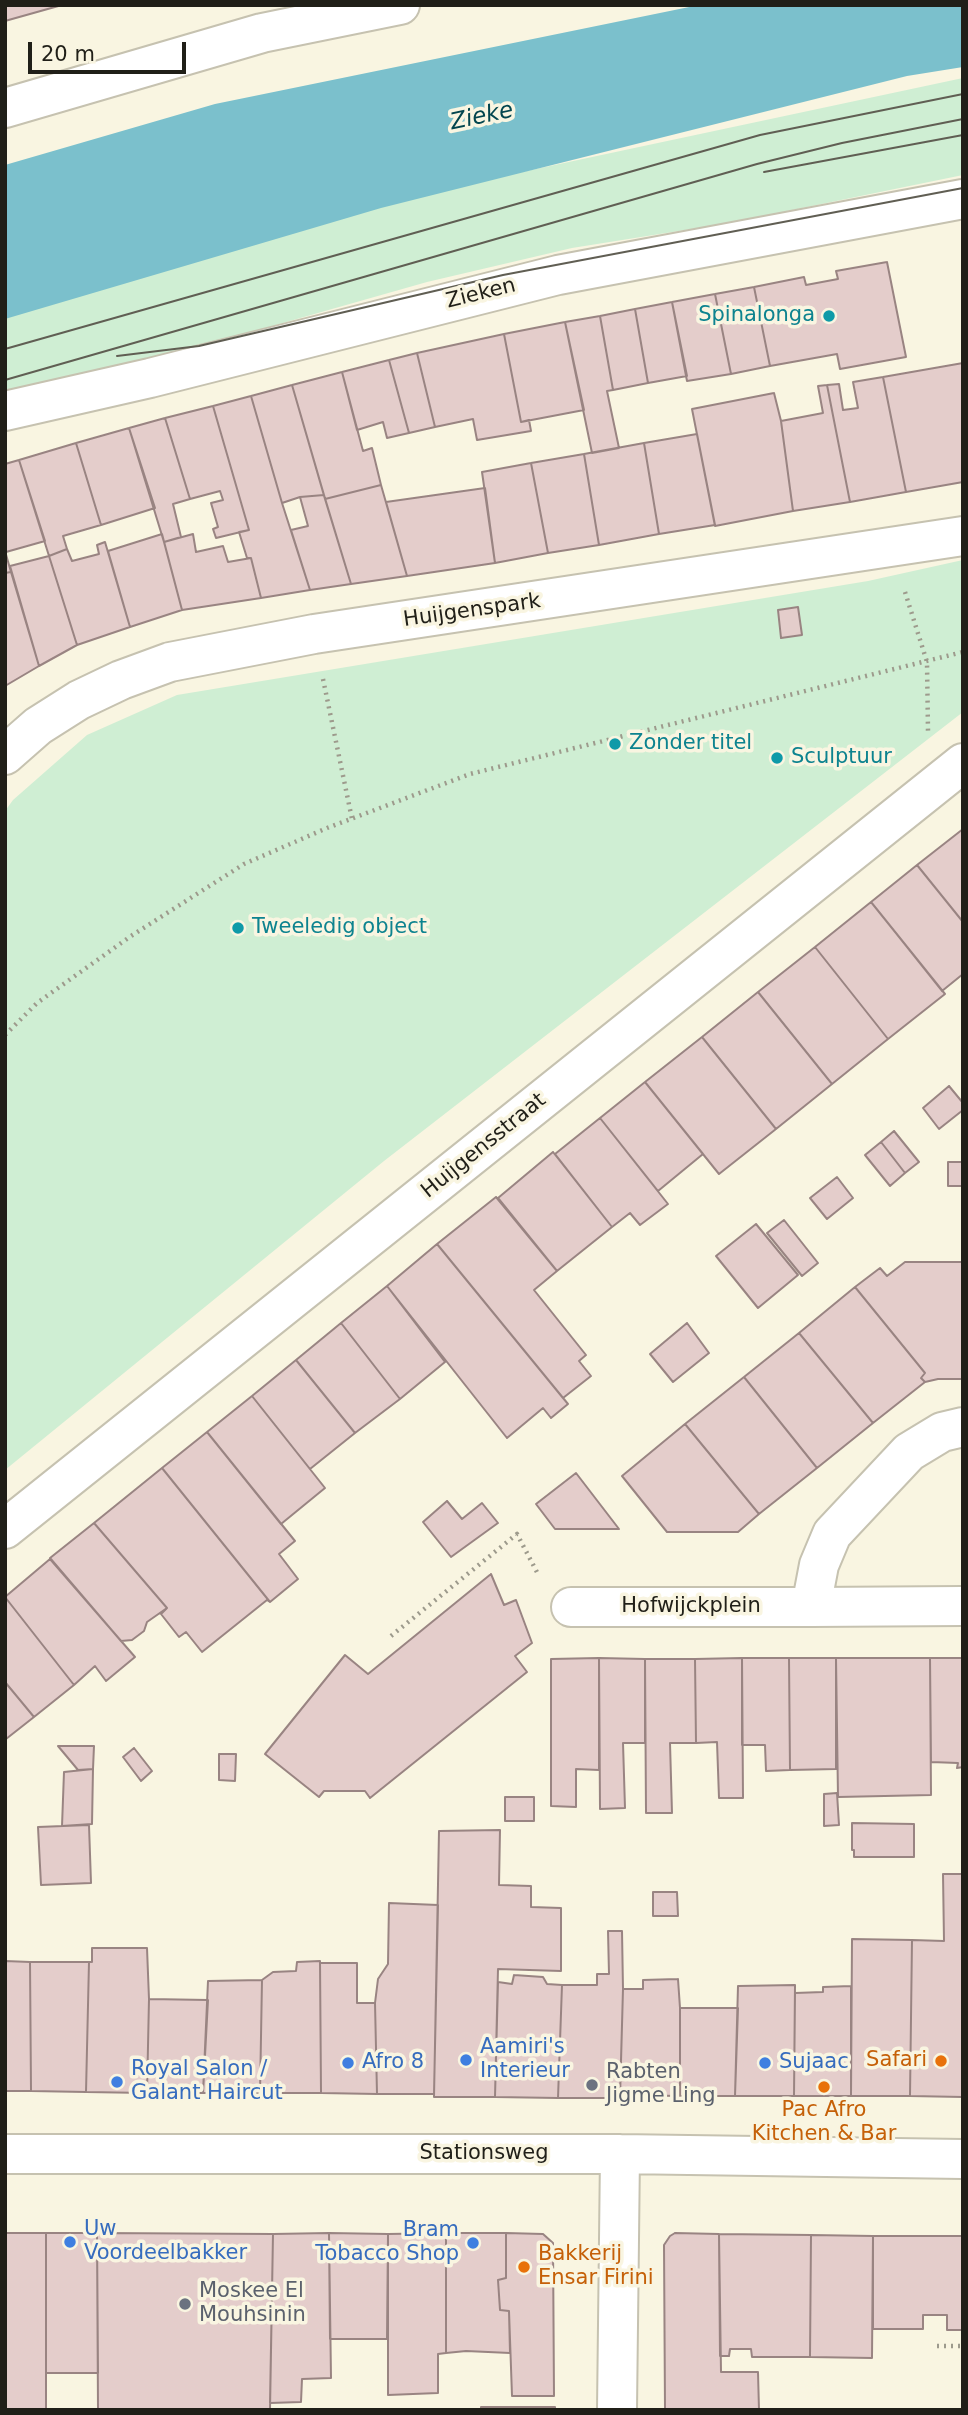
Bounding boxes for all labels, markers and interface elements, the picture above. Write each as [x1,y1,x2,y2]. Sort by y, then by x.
scale bar [32,28,189,72]
text: 20 m [41,42,95,66]
water label: Zieke [448,97,516,137]
street label: Zieken [444,273,518,315]
place label: Spinalonga [698,303,815,329]
marker: Spinalonga [821,308,837,324]
street label: Huijgenspark [402,589,542,633]
place label: Zonder titel [629,731,752,757]
marker: Zonder titel [607,736,623,752]
place label: Sculptuur [791,745,892,771]
marker: Sculptuur [769,750,785,766]
place label: Tweeledig object [252,915,427,941]
marker: Tweeledig object [230,920,246,936]
street label: Huijgensstraat [417,1088,551,1204]
street label: Hofwijckplein [621,1594,761,1620]
place label: Aamiri's Interieur [480,2035,570,2085]
place label: Safari [866,2048,927,2074]
place label: Afro 8 [362,2050,424,2076]
place label: Sujaac [779,2050,849,2076]
marker: Aamiri's Interieur [458,2052,474,2068]
marker: Safari [933,2053,949,2069]
marker: Afro 8 [340,2055,356,2071]
marker: Sujaac [757,2055,773,2071]
place label: Royal Salon / Galant Haircut [131,2057,283,2107]
place label: Rabten Jigme Ling [606,2060,716,2110]
marker: Royal Salon / Galant Haircut [109,2074,125,2090]
marker: Rabten Jigme Ling [584,2077,600,2093]
marker: Pac Afro Kitchen & Bar [816,2079,832,2095]
place label: Pac Afro Kitchen & Bar [752,2098,896,2148]
street label: Stationsweg [419,2141,549,2167]
place label: Uw Voordeelbakker [84,2217,247,2267]
place label: Bram Tobacco Shop [315,2218,459,2268]
marker: Uw Voordeelbakker [62,2234,78,2250]
marker: Bram Tobacco Shop [465,2235,481,2251]
place label: Bakkerij Ensar Firini [538,2242,654,2292]
marker: Bakkerij Ensar Firini [516,2259,532,2275]
place label: Moskee El Mouhsinin [199,2279,306,2329]
marker: Moskee El Mouhsinin [177,2296,193,2312]

